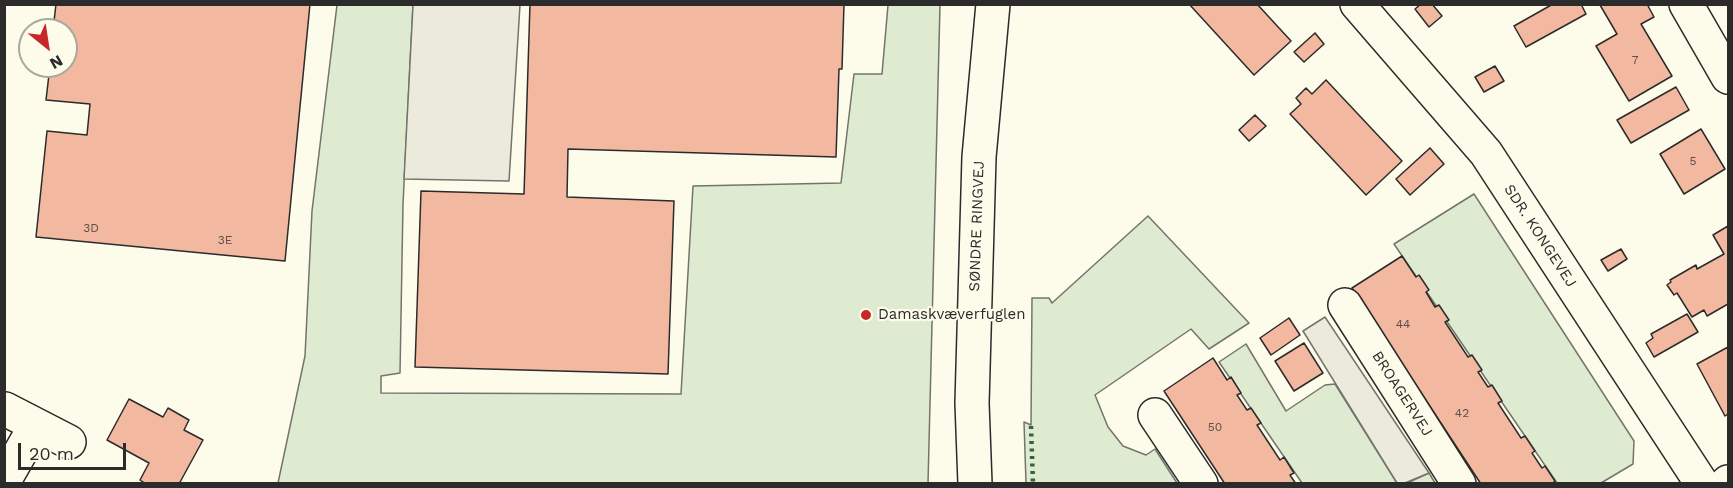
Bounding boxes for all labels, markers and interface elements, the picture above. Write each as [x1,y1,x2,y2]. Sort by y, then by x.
north arrow [18,18,78,78]
text: N [46,51,66,73]
house number: 7 [1632,53,1638,67]
house number: 5 [1690,154,1696,168]
street label: SØNDRE RINGVEJ [966,160,988,292]
street label: SDR. KONGEVEJ [1500,181,1580,291]
house number: 3D [83,221,99,235]
house number: 3E [218,233,232,247]
place label: Damaskvæverfuglen [878,306,1026,324]
marker: Damaskvæverfuglen [859,308,873,322]
house number: 44 [1396,317,1410,331]
street label: BROAGERVEJ [1368,348,1436,440]
house number: 42 [1455,406,1469,420]
house number: 50 [1208,420,1222,434]
scale bar [21,431,129,469]
text: 20 m [29,443,74,464]

